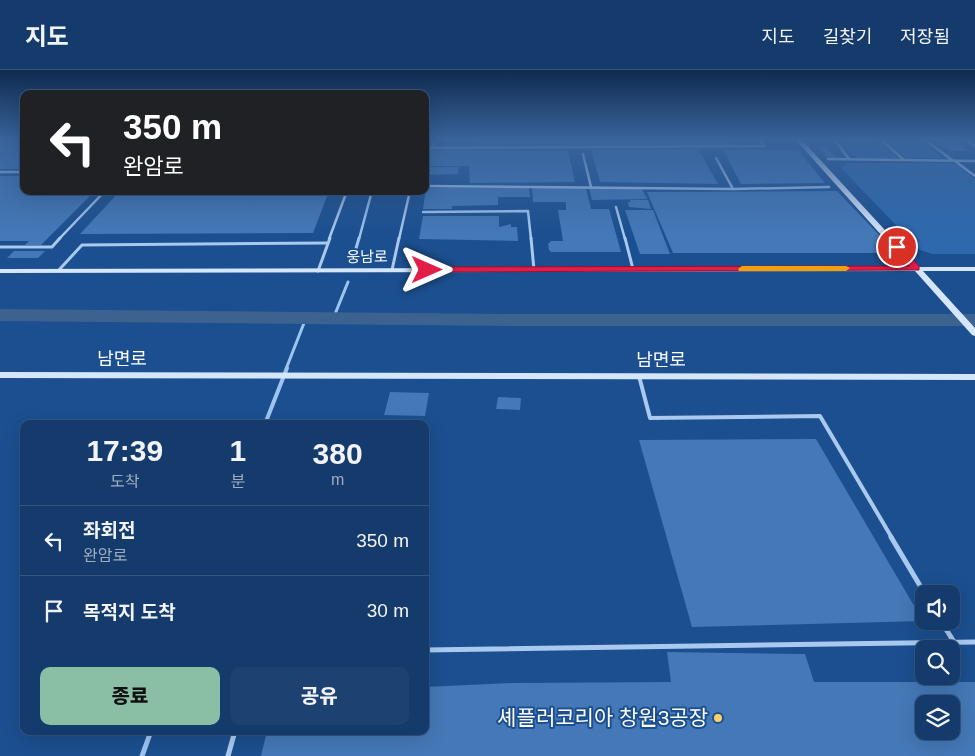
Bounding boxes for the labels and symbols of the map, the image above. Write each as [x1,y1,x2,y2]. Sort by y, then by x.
pin [876,226,918,268]
position arrow [400,243,452,295]
street label: 웅남로 [346,248,388,265]
street label: 남면로 [97,349,147,369]
street label: 남면로 [636,350,686,370]
place label: 셰플러코리아 창원3공장 [497,706,708,729]
marker: 셰플러코리아 창원3공장 [712,712,724,724]

